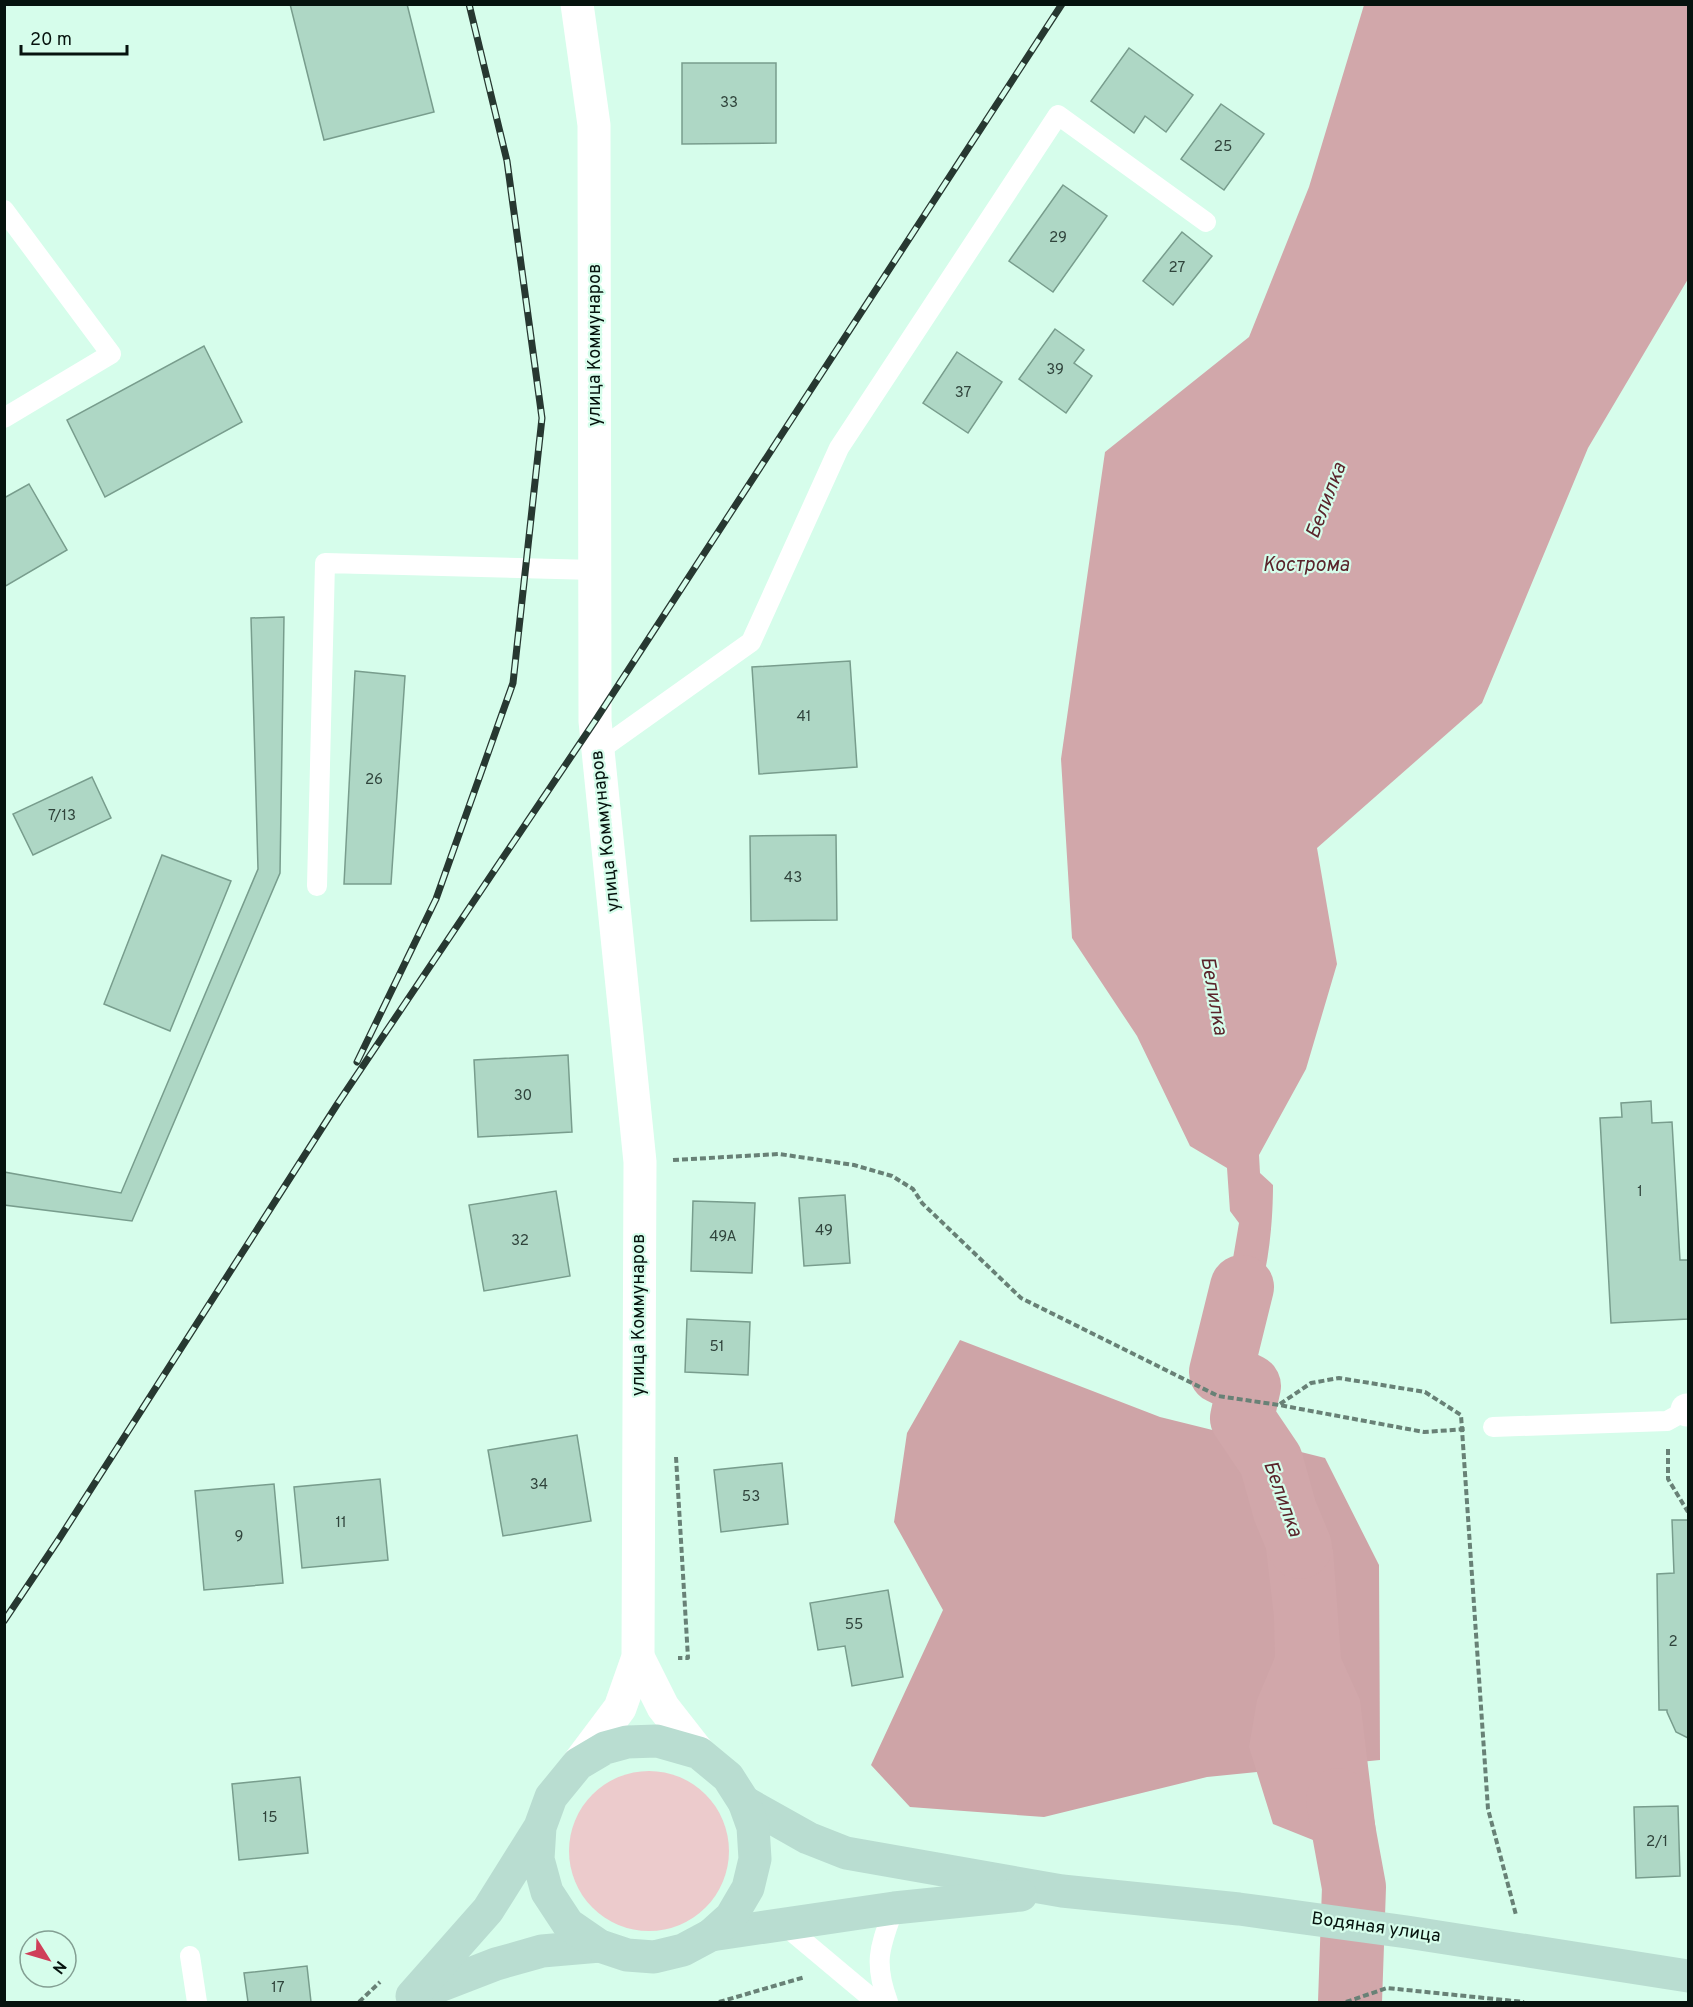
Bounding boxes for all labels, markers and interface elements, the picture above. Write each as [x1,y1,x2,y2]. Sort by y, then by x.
scale bar [21,18,128,56]
text: 20 m [30,29,72,52]
house number: 33 [720,94,738,113]
house number: 25 [1214,138,1232,157]
house number: 29 [1049,229,1067,248]
house number: 27 [1169,259,1186,278]
street label: улица Коммунаров [584,264,607,426]
house number: 39 [1046,361,1064,380]
house number: 37 [955,384,972,403]
water label: Белилка [1301,459,1354,543]
water label: Кострома [1263,553,1350,579]
house number: 41 [797,708,811,727]
street label: улица Коммунаров [586,749,626,913]
house number: 26 [365,771,383,790]
house number: 7/13 [48,807,76,826]
house number: 43 [784,869,802,888]
water label: Белилка [1193,955,1233,1038]
house number: 30 [514,1087,532,1106]
house number: 1 [1637,1183,1643,1202]
house number: 49 [815,1222,833,1241]
house number: 49А [709,1228,737,1247]
house number: 32 [511,1232,529,1251]
street label: улица Коммунаров [628,1234,651,1396]
house number: 51 [710,1338,724,1357]
water label: Белилка [1256,1457,1308,1541]
house number: 34 [530,1476,548,1495]
house number: 53 [742,1488,760,1507]
house number: 11 [335,1514,347,1533]
house number: 9 [235,1528,243,1547]
house number: 55 [845,1616,863,1635]
house number: 2 [1668,1633,1678,1652]
house number: 15 [263,1809,277,1828]
house number: 2/1 [1646,1833,1668,1852]
street label: Водяная улица [1310,1908,1442,1948]
north arrow [18,1929,78,1989]
text: N [47,1956,70,1977]
house number: 17 [271,1979,285,1998]

